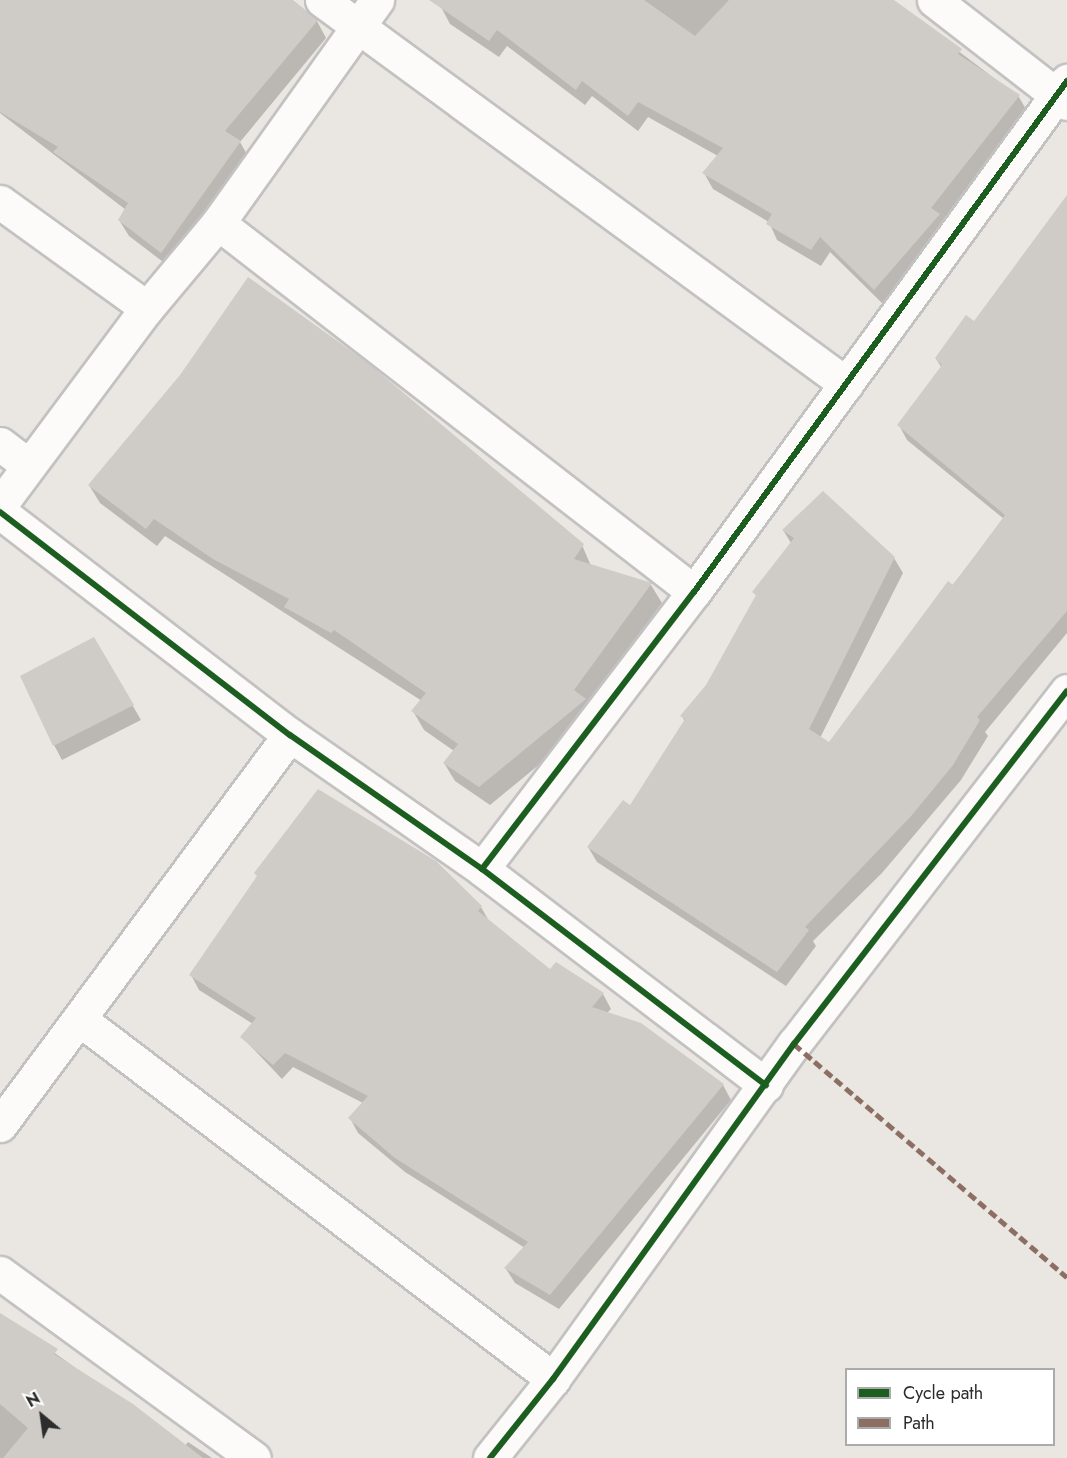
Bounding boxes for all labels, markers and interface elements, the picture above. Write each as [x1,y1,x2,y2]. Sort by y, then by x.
legend [845,1368,1055,1446]
text: Cycle path [903,1380,983,1406]
north arrow [12,1386,72,1446]
text: N [22,1387,44,1413]
text: Path [903,1410,935,1436]

